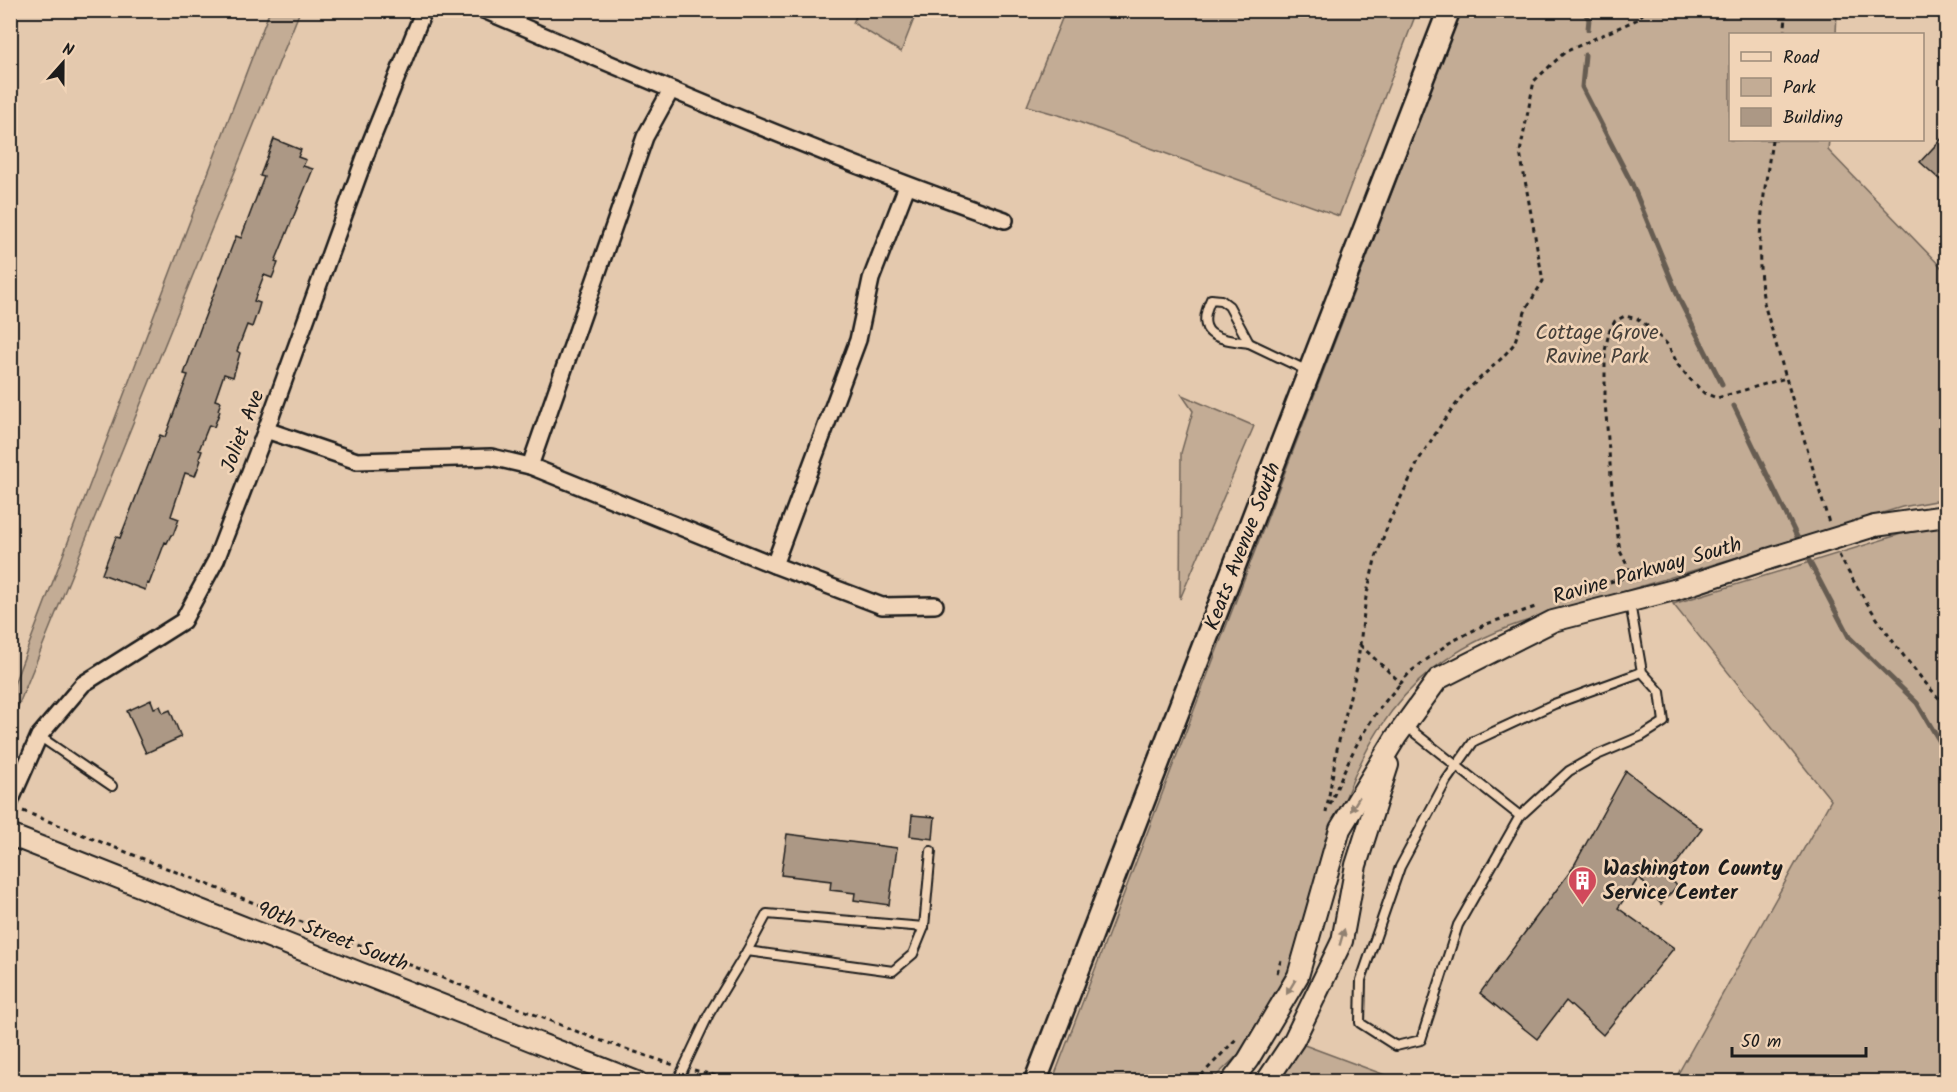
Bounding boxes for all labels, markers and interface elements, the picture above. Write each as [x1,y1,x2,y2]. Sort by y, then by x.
north arrow [33,33,93,93]
legend [1729,33,1924,141]
text: N [59,37,77,64]
text: Road [1783,44,1820,73]
text: Park [1783,74,1816,103]
text: Building [1783,104,1843,133]
park label: Cottage Grove Ravine Park [1535,317,1659,374]
street label: Joliet Ave [212,385,275,478]
street label: Keats Avenue South [1196,458,1291,635]
street label: Ravine Parkway South [1549,529,1746,614]
one-way arrow [1349,796,1360,812]
place label: Washington County Service Center [1603,853,1783,910]
building icon: Washington County Service Center [1566,864,1598,906]
street label: 90th Street South [252,893,413,982]
one-way arrow [1337,928,1347,946]
one-way arrow [1287,979,1297,996]
scale bar [1732,1020,1866,1058]
text: 50 m [1741,1028,1781,1057]

